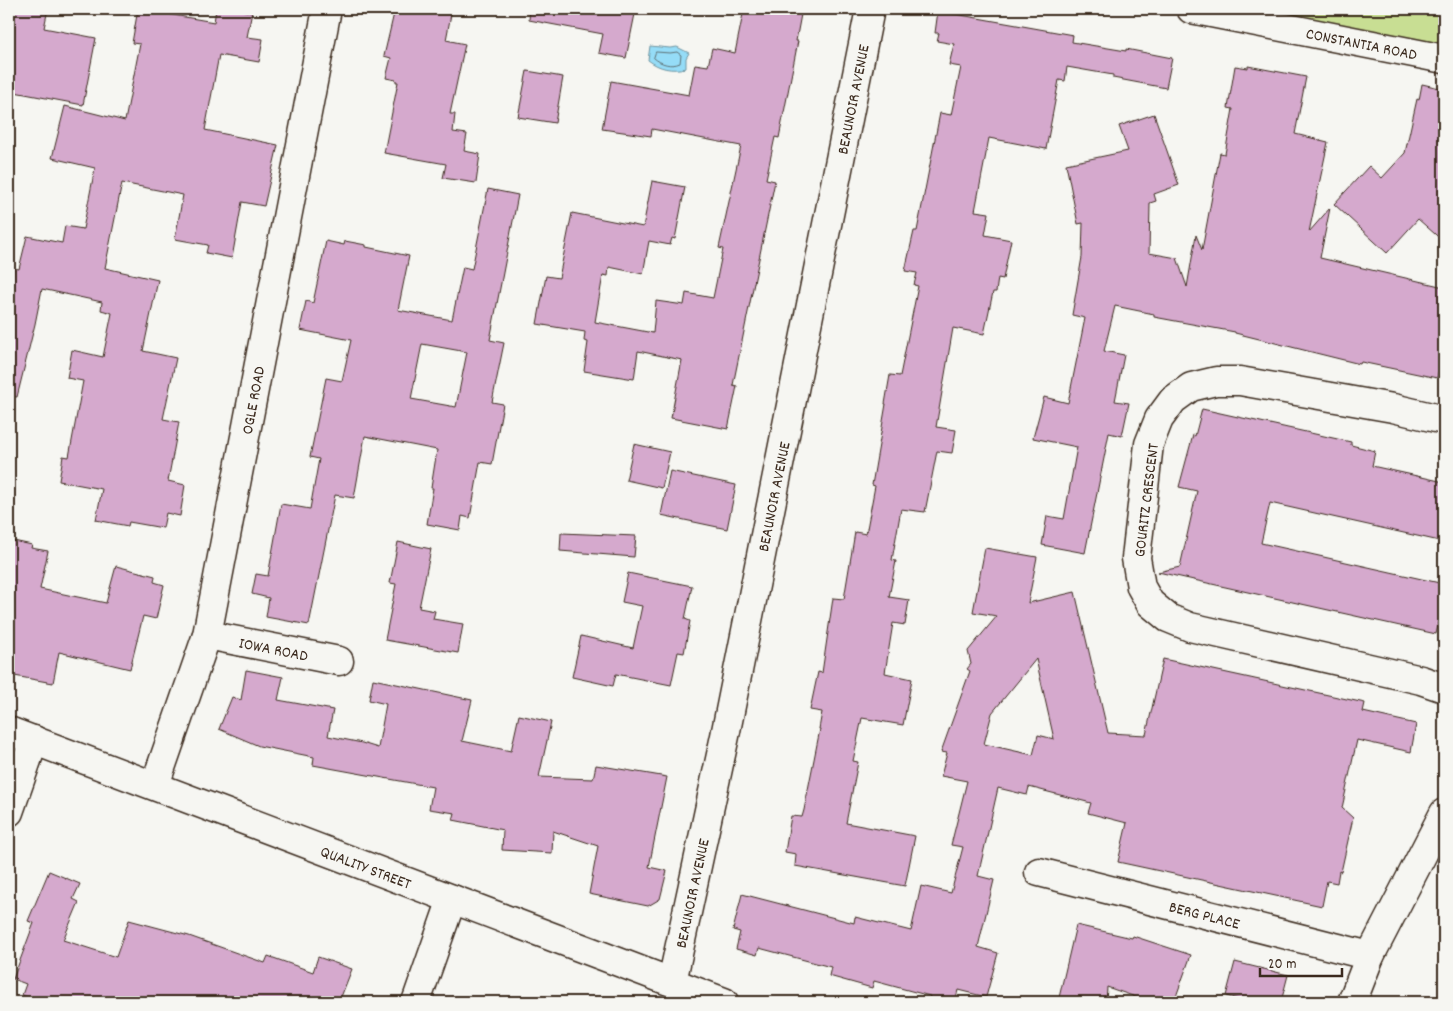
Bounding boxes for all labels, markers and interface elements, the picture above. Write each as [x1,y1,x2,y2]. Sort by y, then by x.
street label: CONSTANTIA ROAD [1304,23,1419,67]
street label: BEAUNOIR AVENUE [832,42,877,157]
street label: OGLE ROAD [237,365,272,436]
street label: BEAUNOIR AVENUE [753,439,798,554]
street label: GOURITZ CRESCENT [1129,442,1166,558]
street label: IOWA ROAD [237,633,310,669]
street label: BEAUNOIR AVENUE [671,836,717,950]
street label: QUALITY STREET [317,841,415,897]
street label: BERG PLACE [1166,896,1243,937]
scale bar [1260,946,1343,978]
text: 20 m [1268,954,1296,976]

